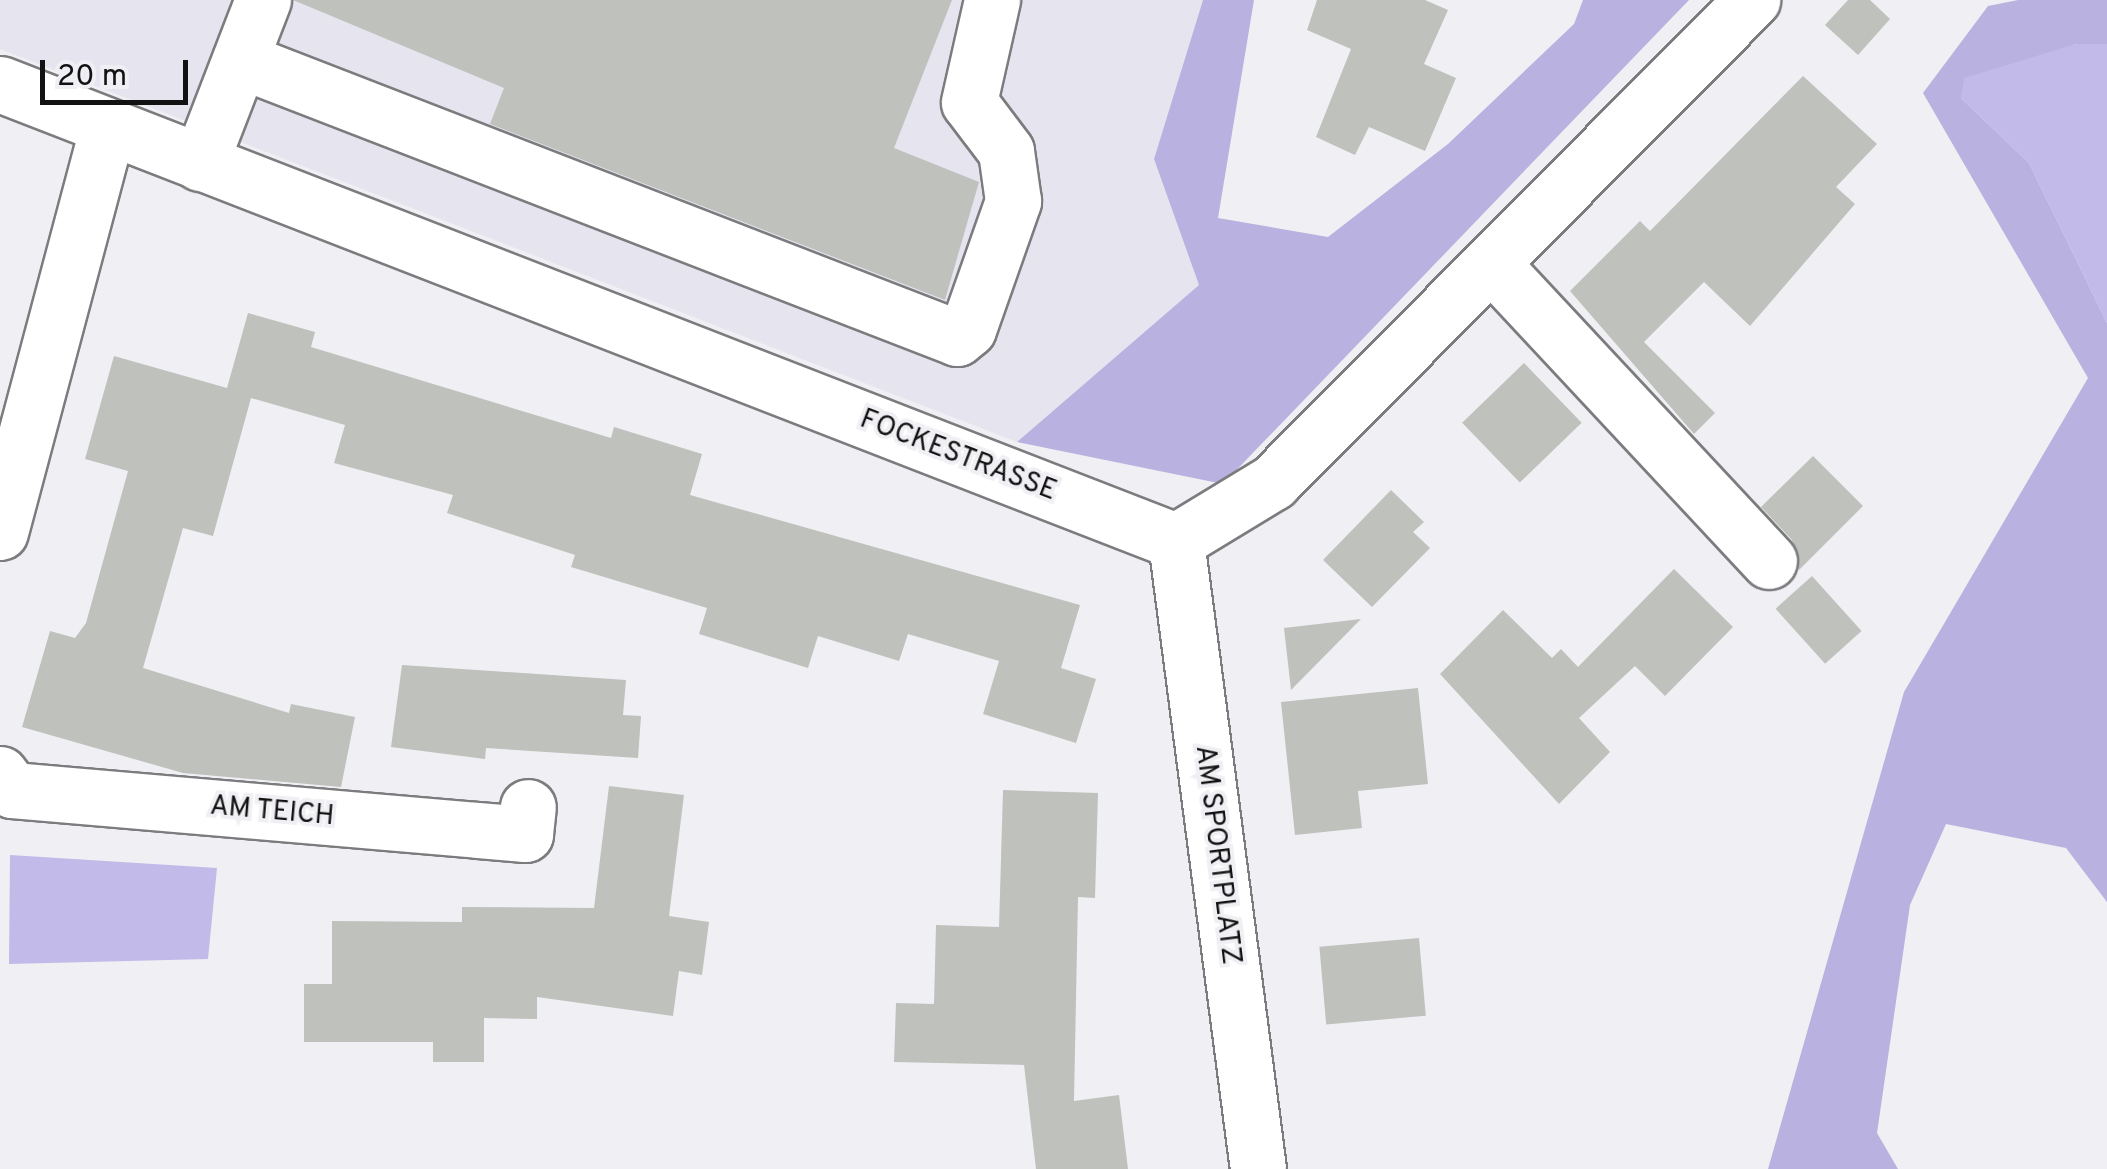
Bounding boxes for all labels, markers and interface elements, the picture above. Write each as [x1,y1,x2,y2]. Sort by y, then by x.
scale bar [45,40,192,102]
text: 20 m [57,59,127,96]
street label: FOCKESTRASSE [855,403,1061,509]
street label: AM SPORTPLATZ [1187,743,1247,967]
street label: AM TEICH [208,790,336,834]

